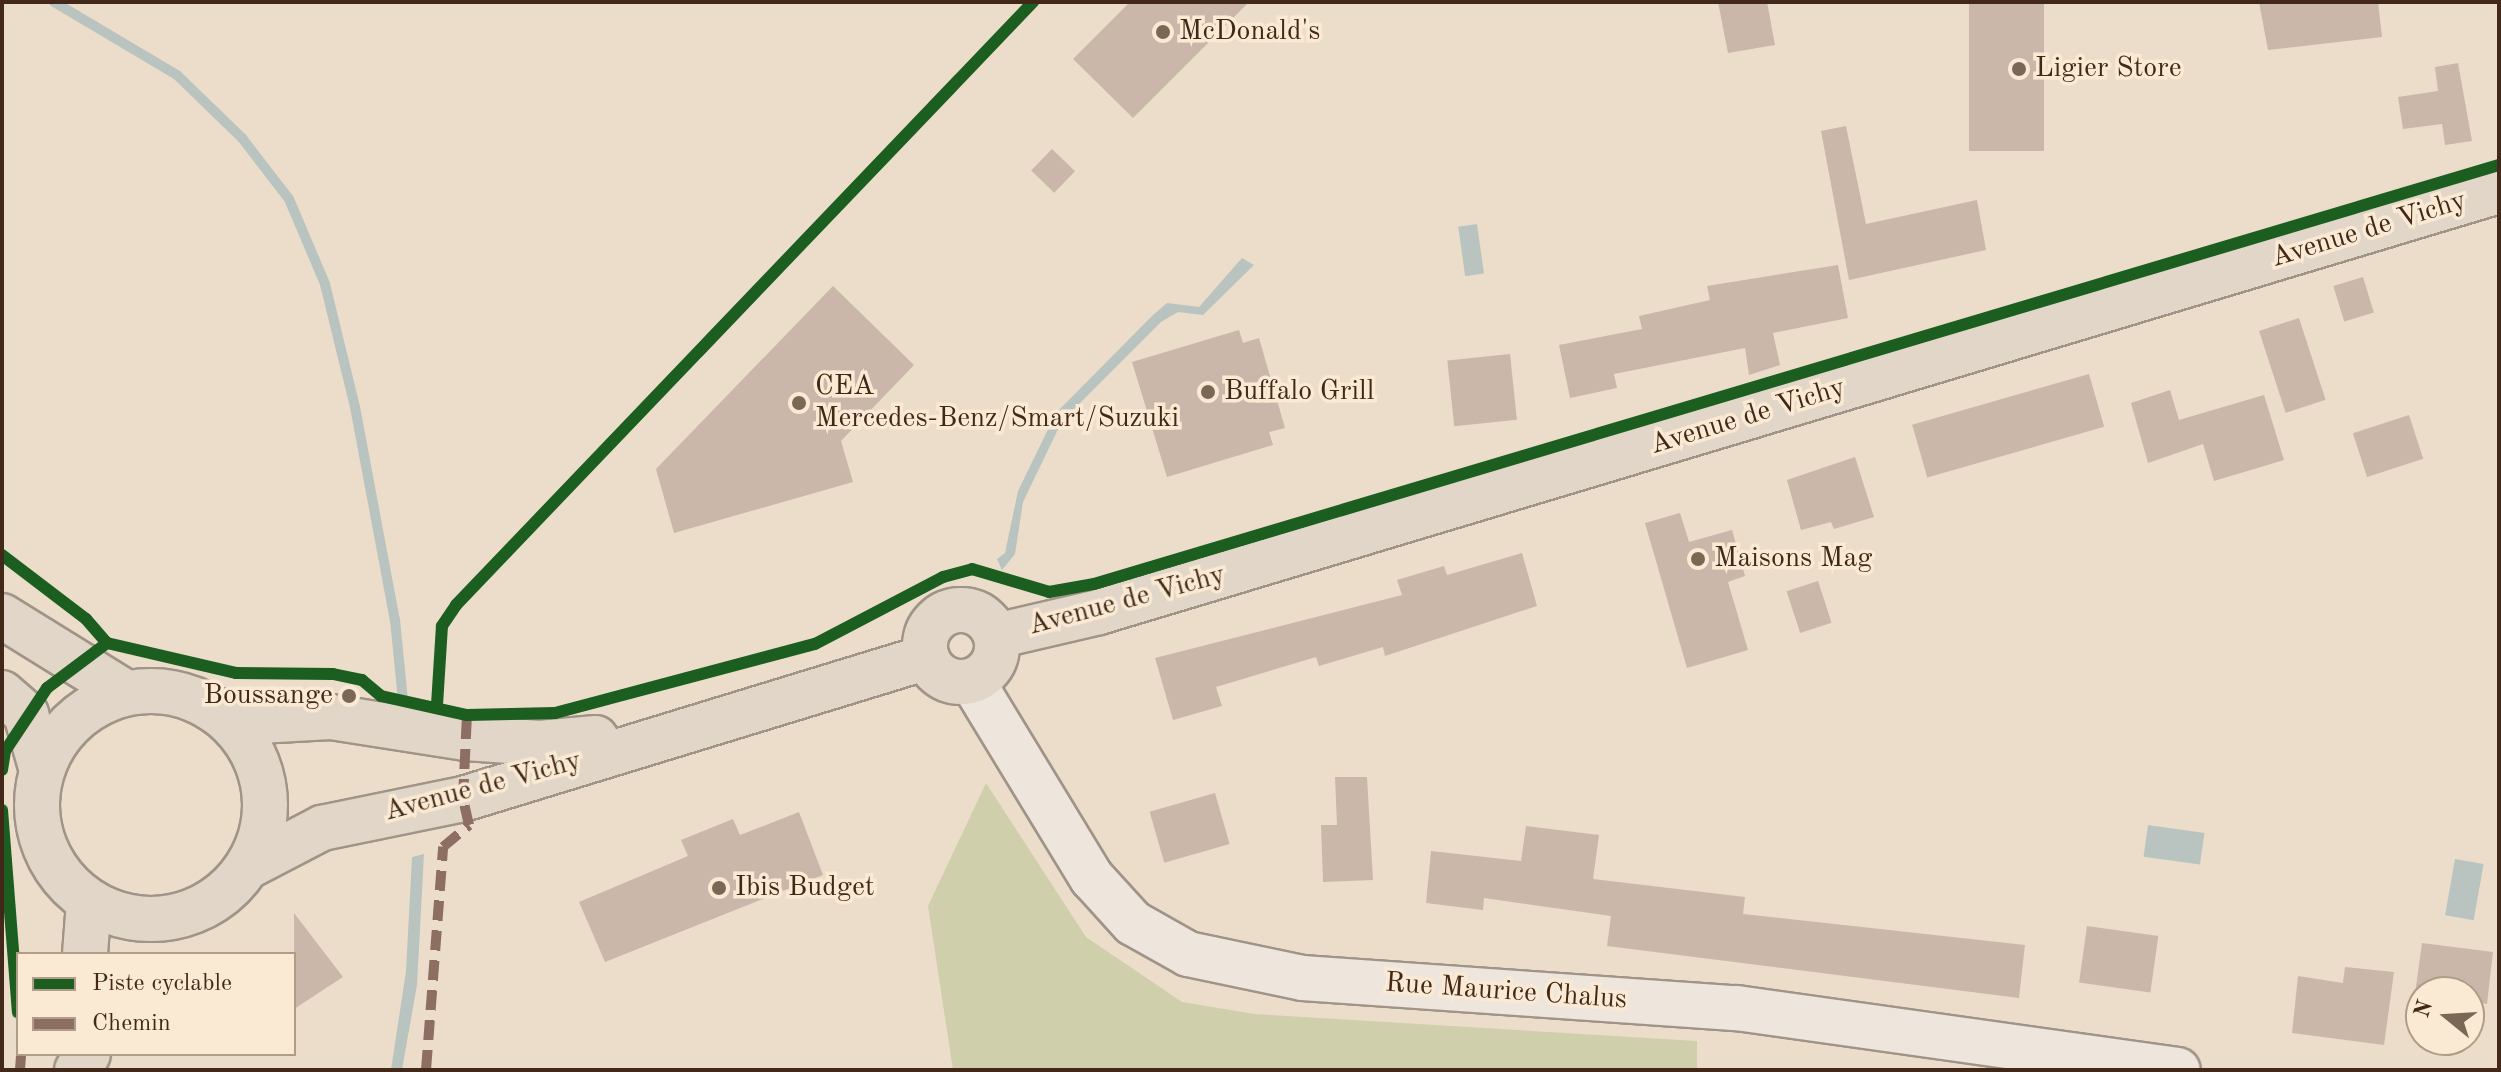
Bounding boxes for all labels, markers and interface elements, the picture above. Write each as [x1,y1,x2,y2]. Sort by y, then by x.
place label: McDonald's [1179,15,1320,49]
marker: McDonald's [1154,23,1172,41]
place label: Ligier Store [2035,52,2182,86]
marker: Ligier Store [2010,60,2028,78]
street label: Avenue de Vichy [2267,184,2471,276]
place label: CEA Mercedes-Benz/Smart/Suzuki [815,370,1179,436]
street label: Avenue de Vichy [1646,371,1850,463]
place label: Buffalo Grill [1224,375,1374,409]
marker: Buffalo Grill [1199,383,1217,401]
marker: CEA Mercedes-Benz/Smart/Suzuki [790,394,808,412]
place label: Maisons Mag [1714,542,1872,576]
marker: Maisons Mag [1689,550,1707,568]
street label: Avenue de Vichy [1025,559,1229,643]
place label: Boussange [204,679,333,713]
marker: Boussange [340,687,358,705]
street label: Avenue de Vichy [381,745,585,829]
place label: Ibis Budget [735,871,875,905]
marker: Ibis Budget [710,879,728,897]
legend [16,952,296,1056]
street label: Rue Maurice Chalus [1384,967,1628,1017]
text: Piste cyclable [92,972,232,996]
north arrow [2405,976,2485,1056]
text: N [2411,998,2437,1021]
text: Chemin [92,1012,171,1036]

